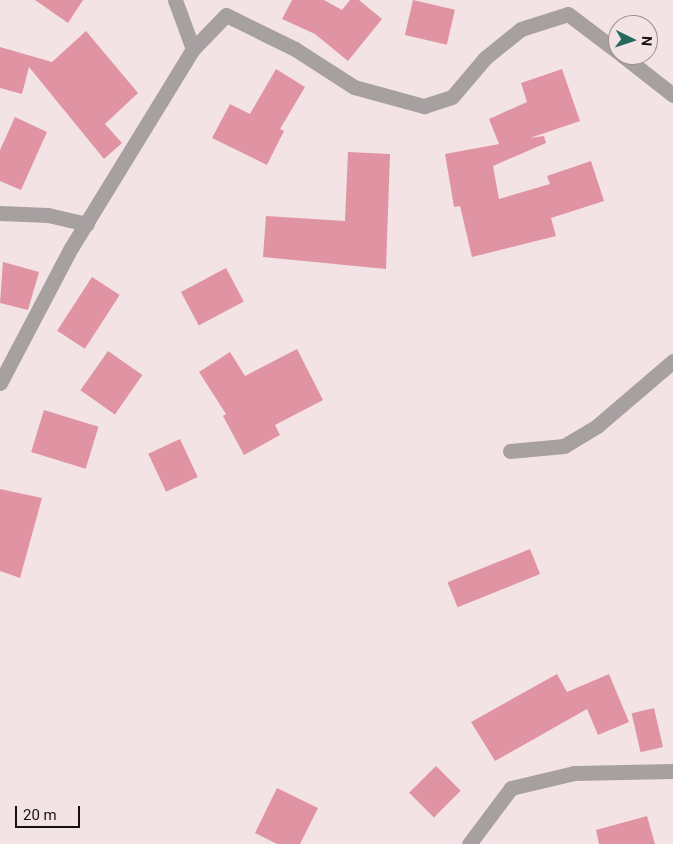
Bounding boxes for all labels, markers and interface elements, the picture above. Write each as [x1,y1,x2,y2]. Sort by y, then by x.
north arrow [608,15,658,65]
text: N [639,35,655,46]
scale bar [18,796,82,828]
text: 20 m [23,806,57,824]

